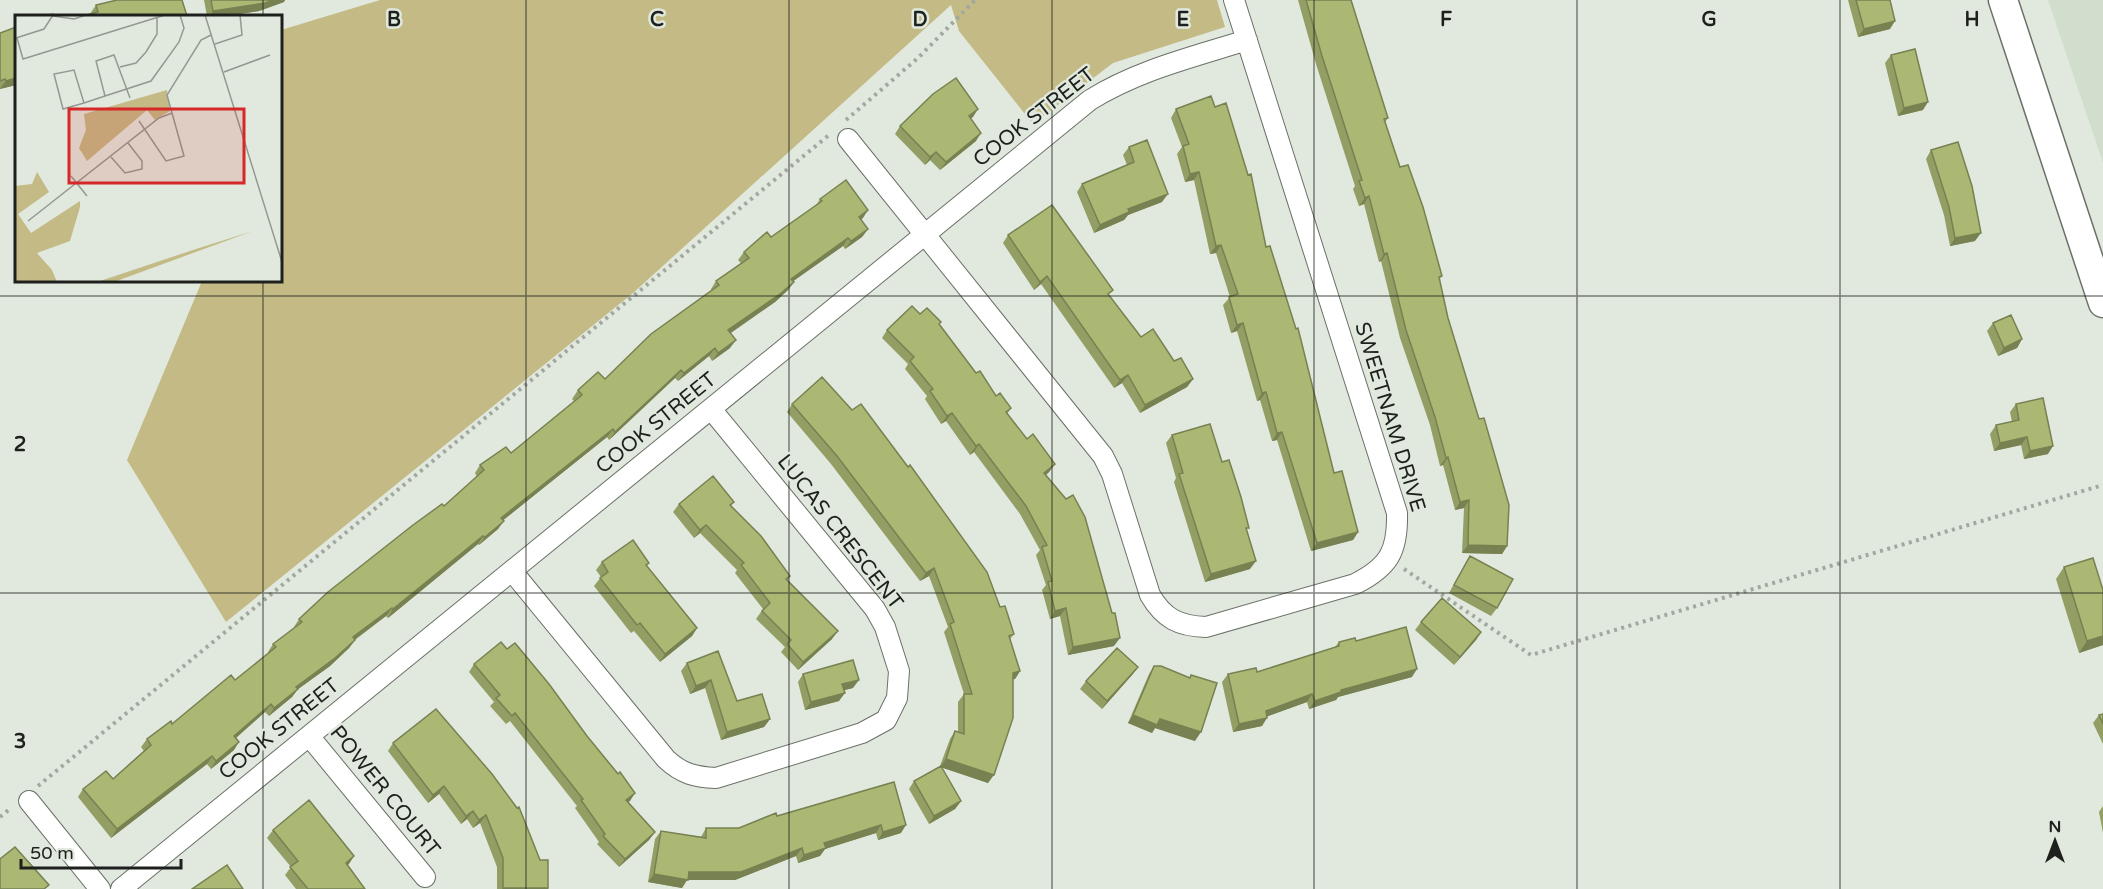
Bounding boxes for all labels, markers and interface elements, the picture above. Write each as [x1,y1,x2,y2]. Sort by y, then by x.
text: B [387,8,401,32]
text: C [650,8,664,32]
text: D [912,8,928,32]
text: E [1177,8,1190,32]
text: F [1440,8,1452,32]
text: G [1701,8,1717,32]
text: H [1964,8,1980,32]
inset map [15,15,282,282]
street label: COOK STREET [968,62,1100,172]
street label: SWEETNAM DRIVE [1349,319,1431,515]
street label: COOK STREET [591,367,721,479]
text: 2 [14,433,26,457]
street label: LUCAS CRESCENT [772,450,908,615]
street label: COOK STREET [214,673,344,785]
street label: POWER COURT [325,721,446,862]
text: 3 [14,730,26,754]
north arrow [2025,811,2085,871]
text: N [2049,817,2061,837]
scale bar [21,832,182,870]
text: 50 m [30,842,74,864]

